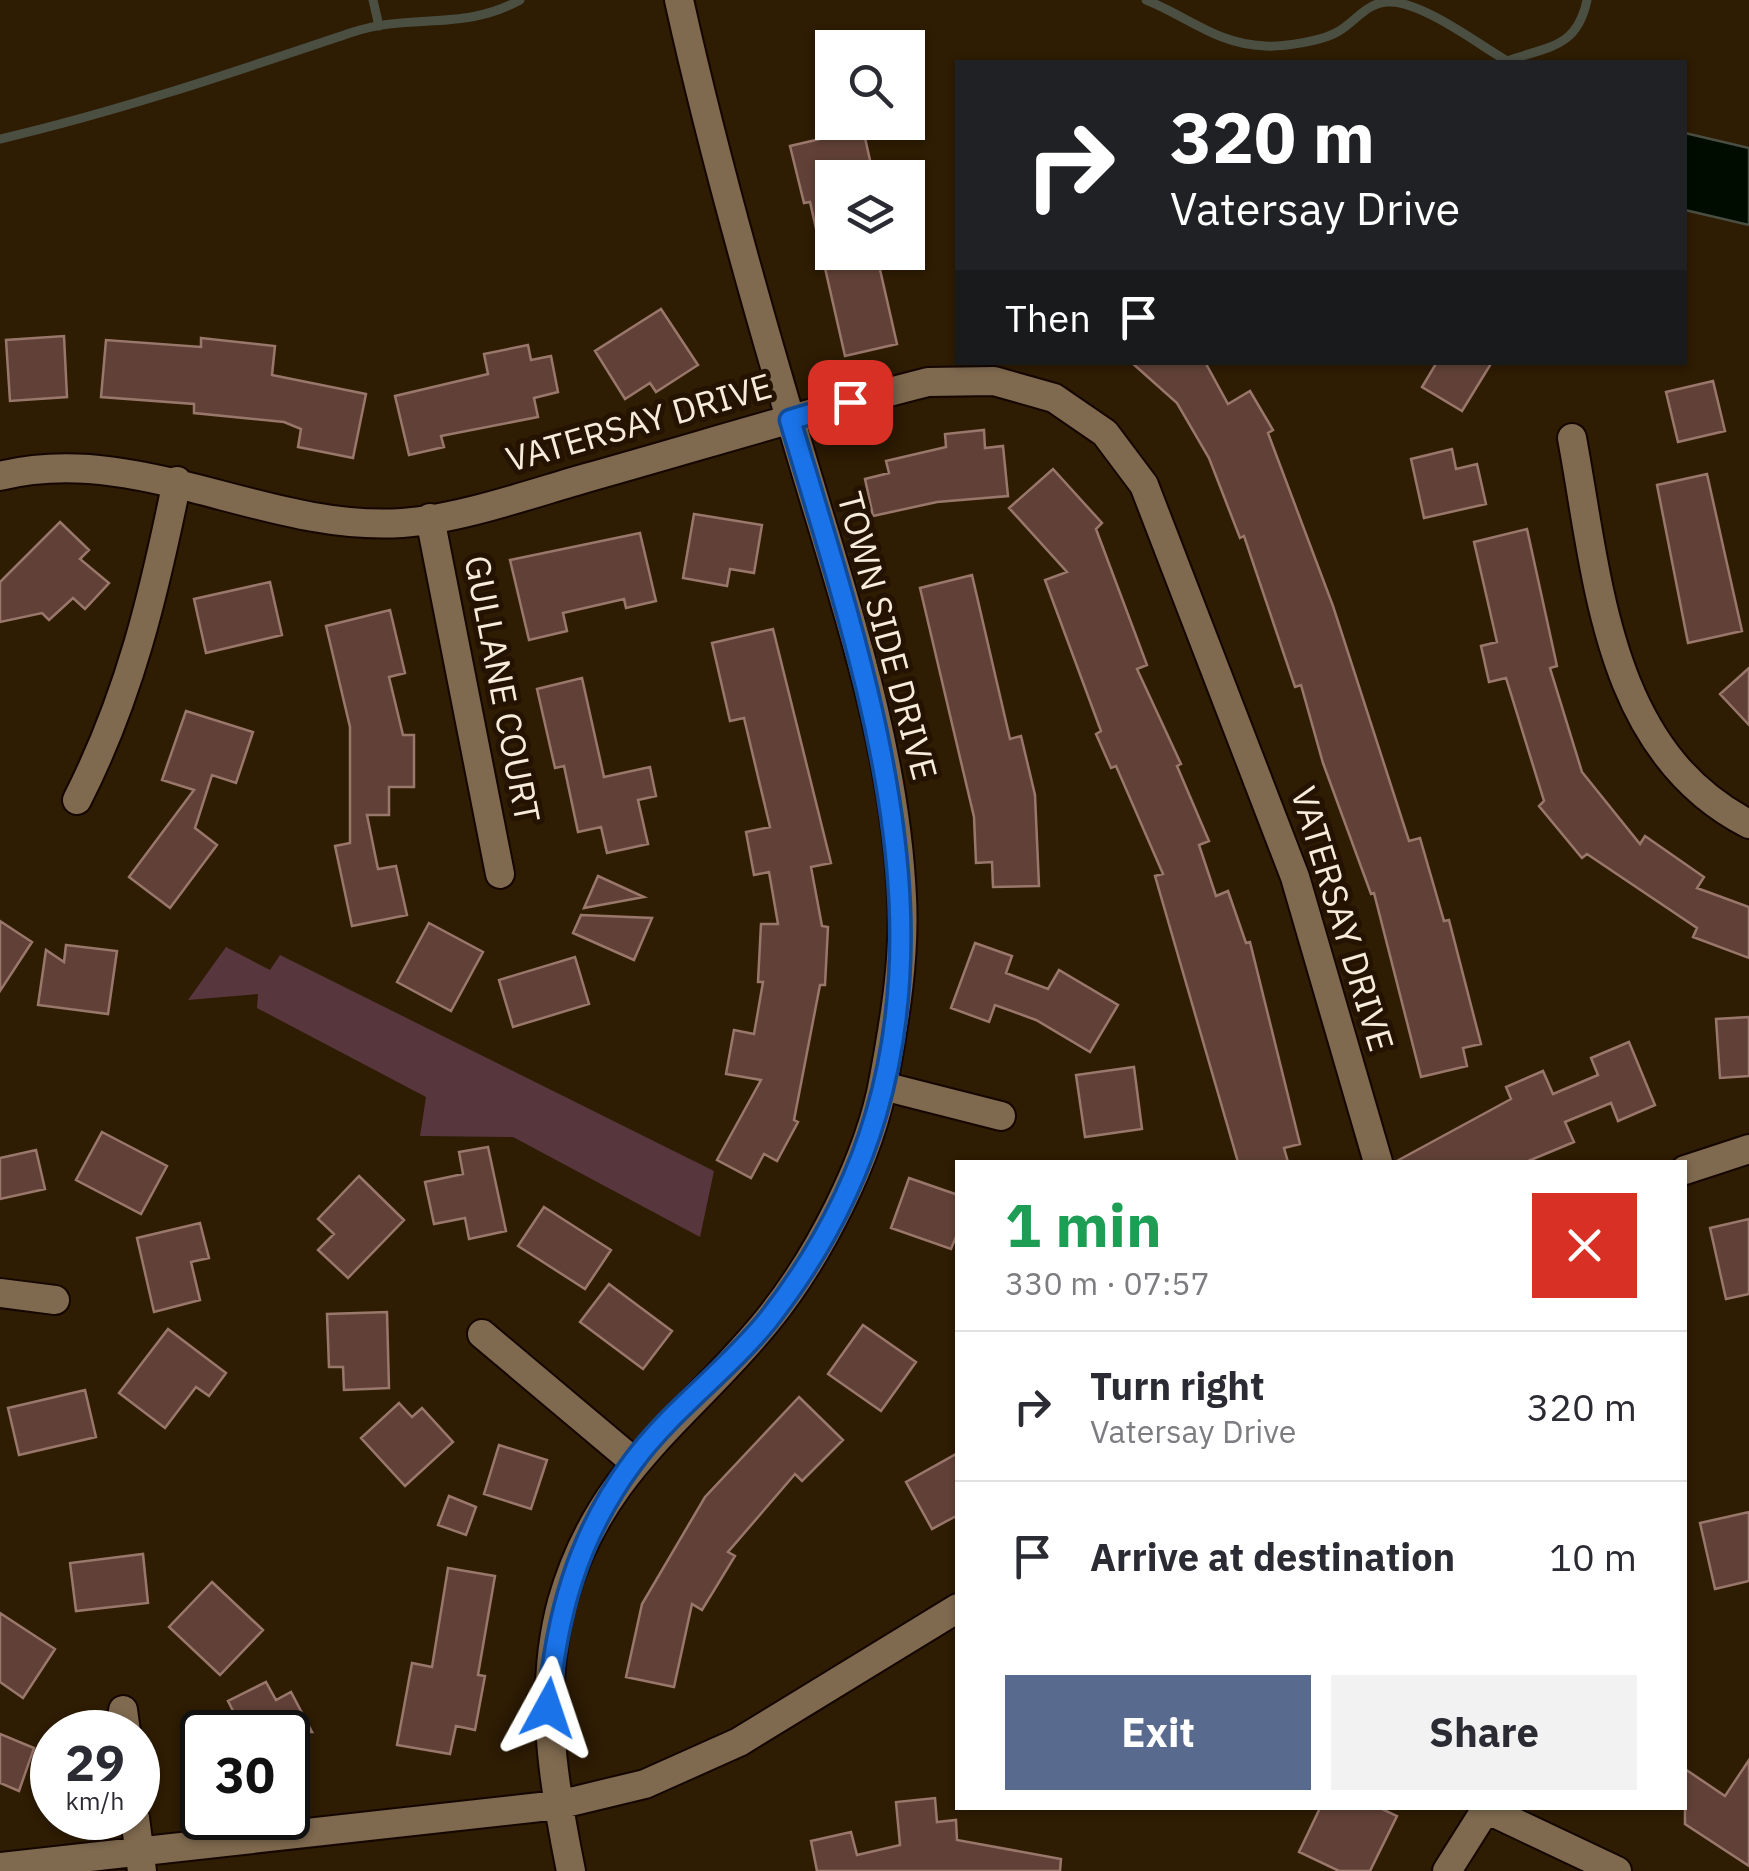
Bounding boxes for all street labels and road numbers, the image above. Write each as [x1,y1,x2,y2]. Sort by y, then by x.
street label: VATERSAY DRIVE [501,362,777,482]
street label: TOWN SIDE DRIVE [827,487,949,785]
street label: GULLANE COURT [455,551,551,826]
street label: VATERSAY DRIVE [1281,781,1405,1057]

